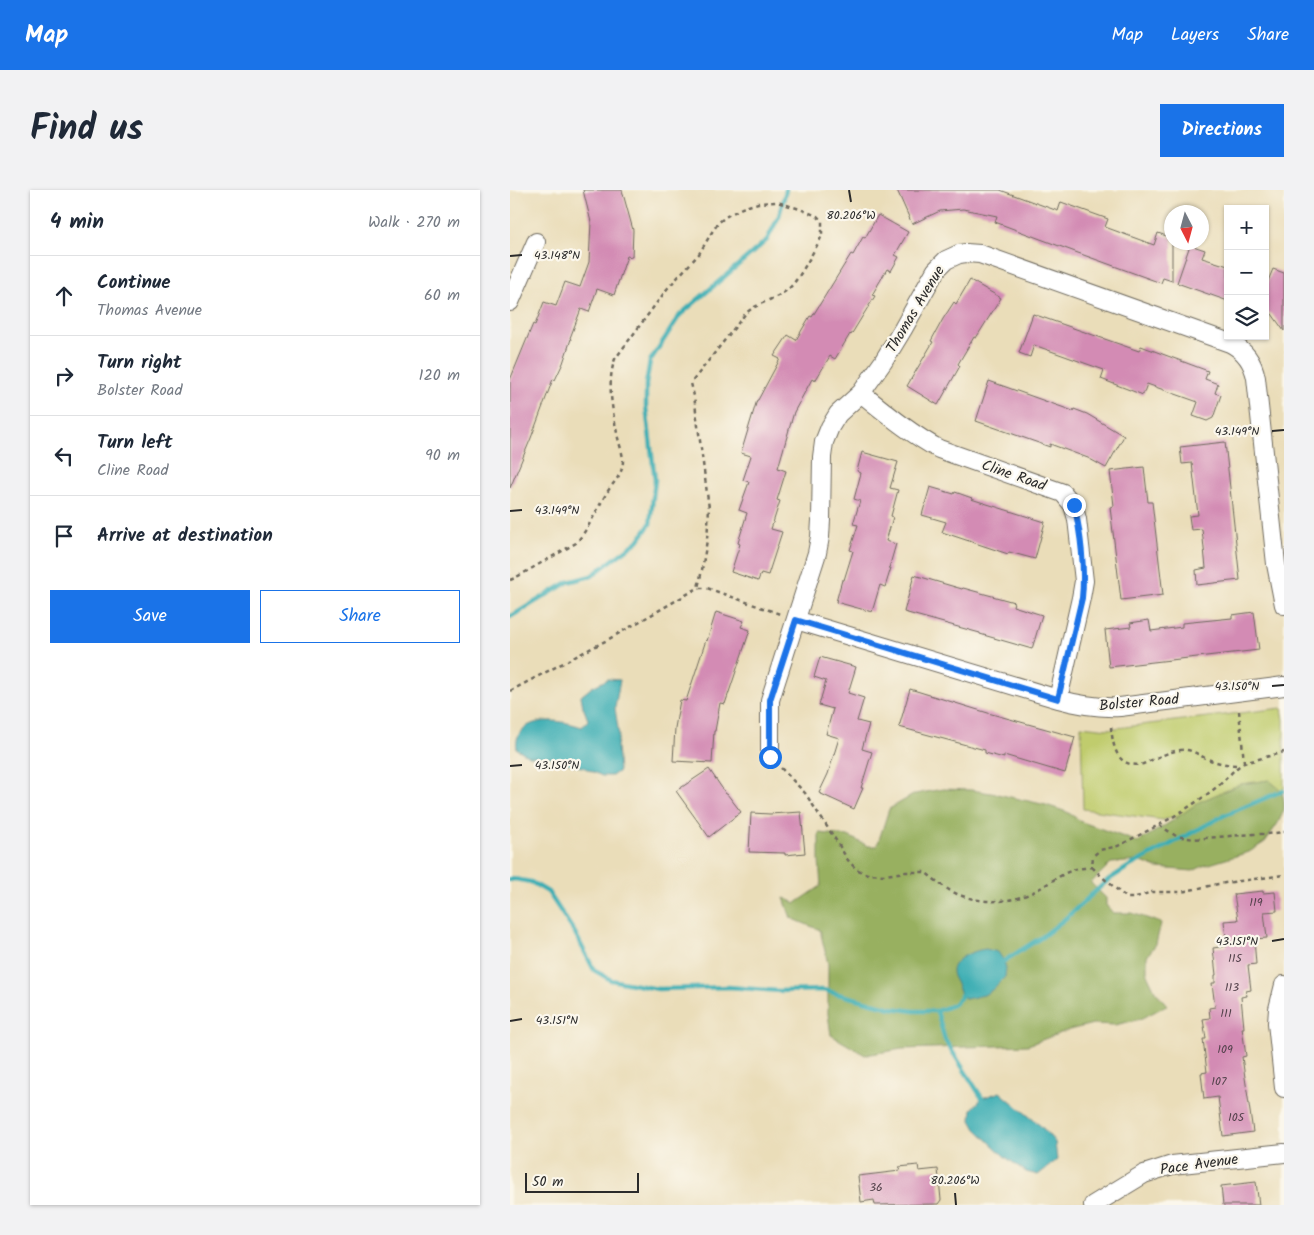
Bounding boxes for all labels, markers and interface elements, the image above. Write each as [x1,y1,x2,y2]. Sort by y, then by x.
text: Map [25,16,68,55]
text: Map [1112,21,1143,50]
text: Layers [1171,21,1219,50]
text: Share [1247,21,1289,50]
text: Find us [30,102,143,158]
button: Directions [1160,104,1284,157]
north arrow [1164,205,1209,250]
map controls [1224,205,1269,340]
button: + [1224,205,1269,250]
text: 4 min [50,206,104,239]
text: 80.206°W [826,206,876,225]
text: Walk · 270 m [368,210,460,235]
text: 43.148°N [534,246,580,265]
button: − [1224,250,1269,295]
street label: Thomas Avenue [880,261,952,358]
text: Continue [97,268,170,298]
icon: ahead [50,282,78,310]
text: 60 m [424,283,460,308]
button: layers [1224,295,1269,340]
text: Thomas Avenue [97,298,202,323]
text: Turn right [97,348,182,378]
icon: right [50,362,78,390]
text: 120 m [419,363,460,388]
text: Bolster Road [97,378,182,403]
text: 43.149°N [1215,422,1259,441]
text: Turn left [97,428,172,458]
icon: left [50,442,78,470]
text: 90 m [425,443,460,468]
street label: Cline Road [978,454,1050,498]
text: Cline Road [97,458,169,483]
route end [1063,494,1086,517]
text: 43.149°N [535,501,579,520]
text: Arrive at destination [97,521,273,551]
icon: arrive [50,522,78,550]
button: Save [50,590,250,643]
button: Share [260,590,460,643]
text: 43.150°N [1215,677,1259,696]
street label: Bolster Road [1098,688,1181,718]
route start [759,746,782,769]
text: 43.150°N [535,756,579,775]
house number: 119 [1249,893,1263,912]
text: 43.151°N [1216,932,1258,951]
house number: 115 [1228,949,1244,968]
house number: 113 [1225,978,1239,997]
house number: 111 [1220,1004,1232,1023]
text: 43.151°N [536,1011,578,1030]
house number: 109 [1217,1040,1233,1059]
house number: 107 [1211,1072,1227,1091]
house number: 105 [1228,1108,1246,1127]
street label: Pace Avenue [1158,1148,1240,1182]
scale bar [525,1170,639,1193]
text: 50 m [532,1171,563,1193]
text: 80.206°W [930,1171,980,1190]
house number: 36 [869,1178,883,1197]

